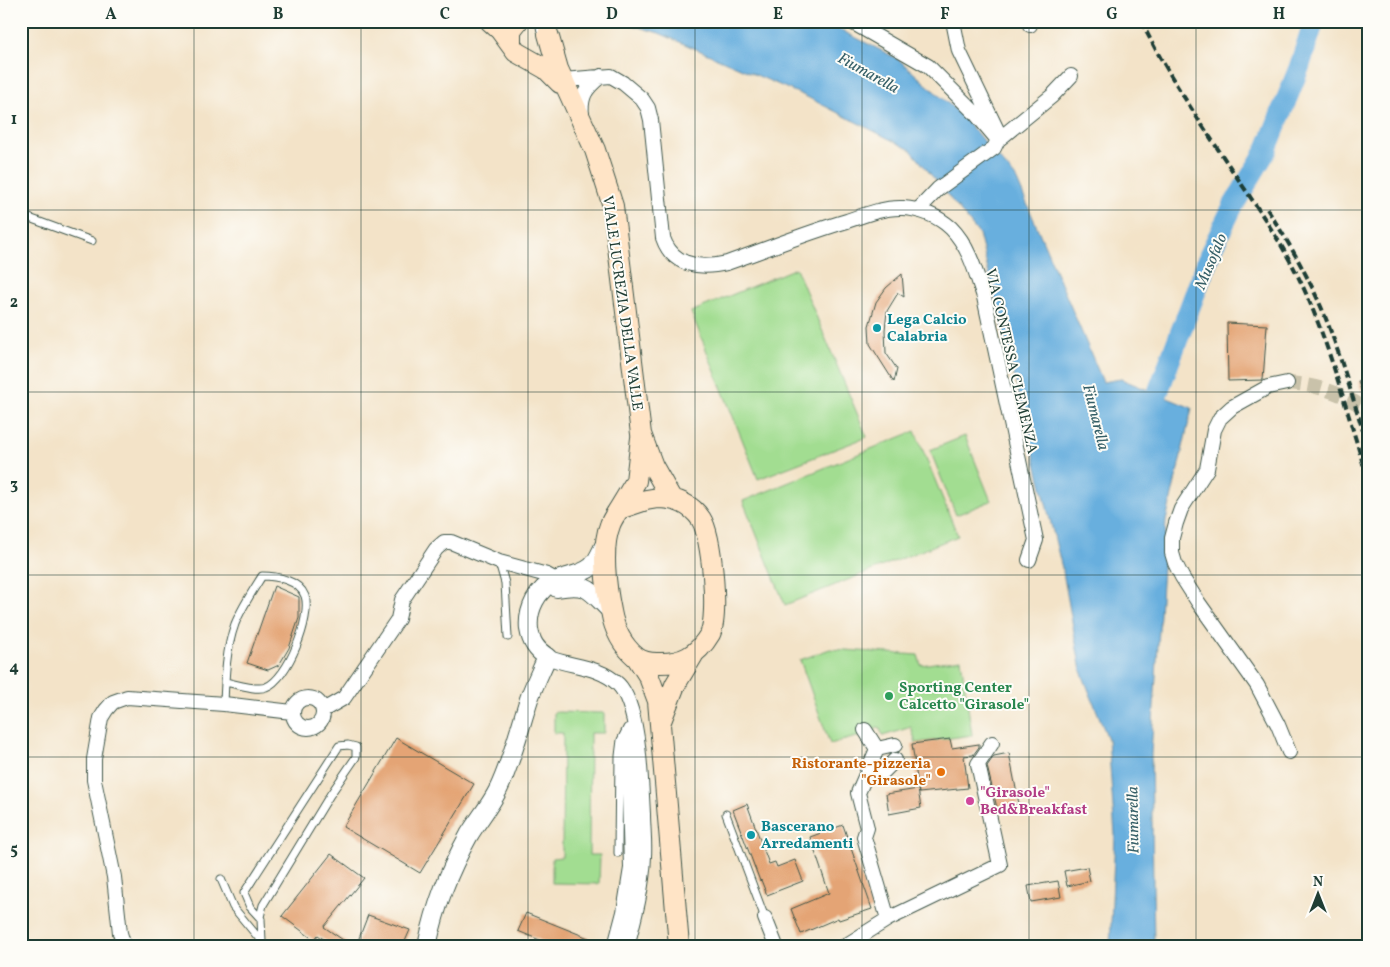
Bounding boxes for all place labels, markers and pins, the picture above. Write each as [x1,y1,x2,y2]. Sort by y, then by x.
place label: Lega Calcio Calabria [887,310,967,348]
marker: Lega Calcio Calabria [871,322,883,334]
place label: Sporting Center Calcetto "Girasole" [899,678,1029,716]
marker: Sporting Center Calcetto "Girasole" [883,690,895,702]
place label: Ristorante-pizzeria "Girasole" [791,754,931,792]
marker: Ristorante-pizzeria "Girasole" [935,766,947,778]
place label: "Girasole" Bed&Breakfast [980,783,1087,821]
marker: "Girasole" Bed&Breakfast [964,795,976,807]
place label: Bascerano Arredamenti [761,817,853,855]
marker: Bascerano Arredamenti [745,829,757,841]

